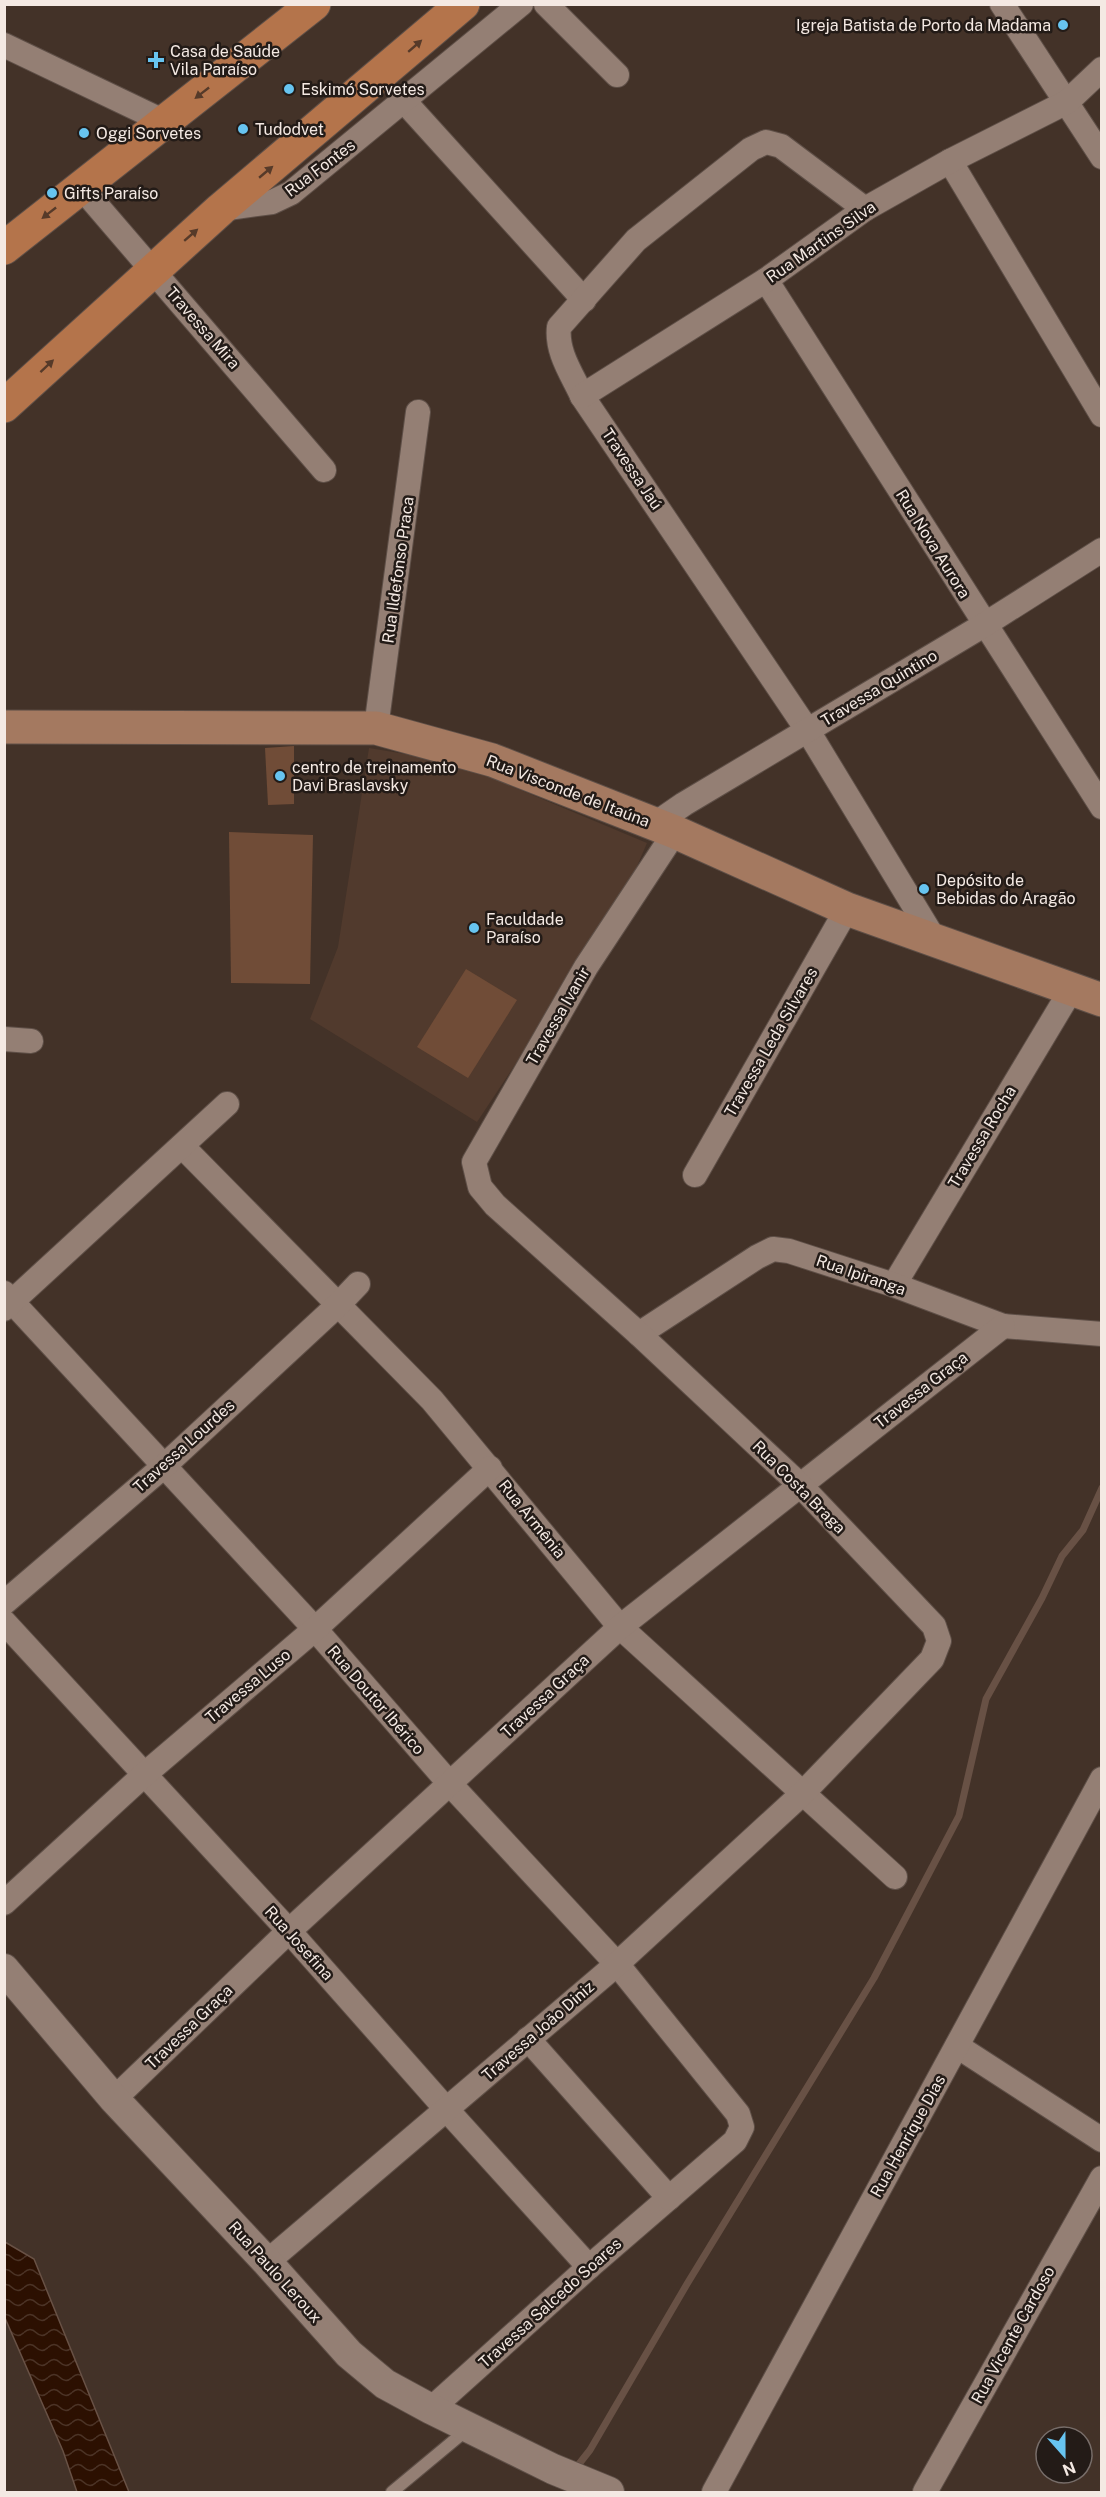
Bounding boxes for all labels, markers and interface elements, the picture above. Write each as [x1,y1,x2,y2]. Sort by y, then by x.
place label: Igreja Batista de Porto da Madama [796,16,1051,35]
marker: Igreja Batista de Porto da Madama [1056,18,1070,32]
one-way arrow [407,39,423,52]
place label: Casa de Saúde Vila Paraíso [170,42,280,79]
marker: Casa de Saúde Vila Paraíso [147,51,165,69]
place label: Eskimó Sorvetes [301,80,425,99]
marker: Eskimó Sorvetes [282,82,296,96]
one-way arrow [195,86,210,98]
place label: Tudodvet [255,120,324,139]
marker: Tudodvet [236,122,250,136]
place label: Oggi Sorvetes [96,124,201,143]
marker: Oggi Sorvetes [77,126,91,140]
street label: Rua Fontes [281,135,359,201]
one-way arrow [259,166,274,179]
place label: Gifts Paraíso [64,184,158,203]
marker: Gifts Paraíso [45,186,59,200]
street label: Rua Martins Silva [763,197,879,287]
one-way arrow [41,206,56,218]
one-way arrow [183,229,198,242]
street label: Travessa Mira [162,283,244,373]
one-way arrow [40,359,55,373]
street label: Travessa Jaú [598,425,666,513]
street label: Rua Nova Aurora [892,486,974,602]
street label: Rua Ildefonso Praca [378,496,418,644]
street label: Travessa Quintino [817,646,941,730]
street label: Rua Visconde de Itaúna [484,751,652,831]
place label: centro de treinamento Davi Braslavsky [292,758,456,795]
marker: centro de treinamento Davi Braslavsky [273,769,287,783]
place label: Depósito de Bebidas do Aragão [936,871,1076,908]
marker: Depósito de Bebidas do Aragão [917,882,931,896]
place label: Faculdade Paraíso [486,910,564,947]
marker: Faculdade Paraíso [467,921,481,935]
street label: Travessa Ivanir [522,964,594,1068]
street label: Travessa Leda Silvares [721,964,821,1120]
street label: Travessa Rocha [944,1083,1020,1191]
street label: Rua Ipiranga [814,1251,908,1299]
street label: Travessa Graça [870,1348,972,1432]
street label: Travessa Lourdes [130,1396,238,1496]
street label: Rua Costa Braga [749,1437,849,1537]
street label: Rua Armênia [495,1476,569,1562]
street label: Rua Doutor Ibérico [323,1642,429,1758]
street label: Travessa Luso [202,1645,294,1727]
street label: Travessa Graça [497,1650,593,1742]
street label: Rua Josefina [261,1902,337,1984]
street label: Travessa João Diniz [478,1977,598,2085]
street label: Travessa Graça [142,1981,236,2073]
street label: Rua Henrique Dias [866,2071,950,2201]
street label: Rua Paulo Leroux [225,2217,325,2327]
street label: Travessa Salcedo Soares [475,2234,625,2372]
street label: Rua Vicente Cardoso [967,2263,1059,2407]
north arrow [1034,2425,1094,2485]
text: N [1060,2457,1078,2480]

